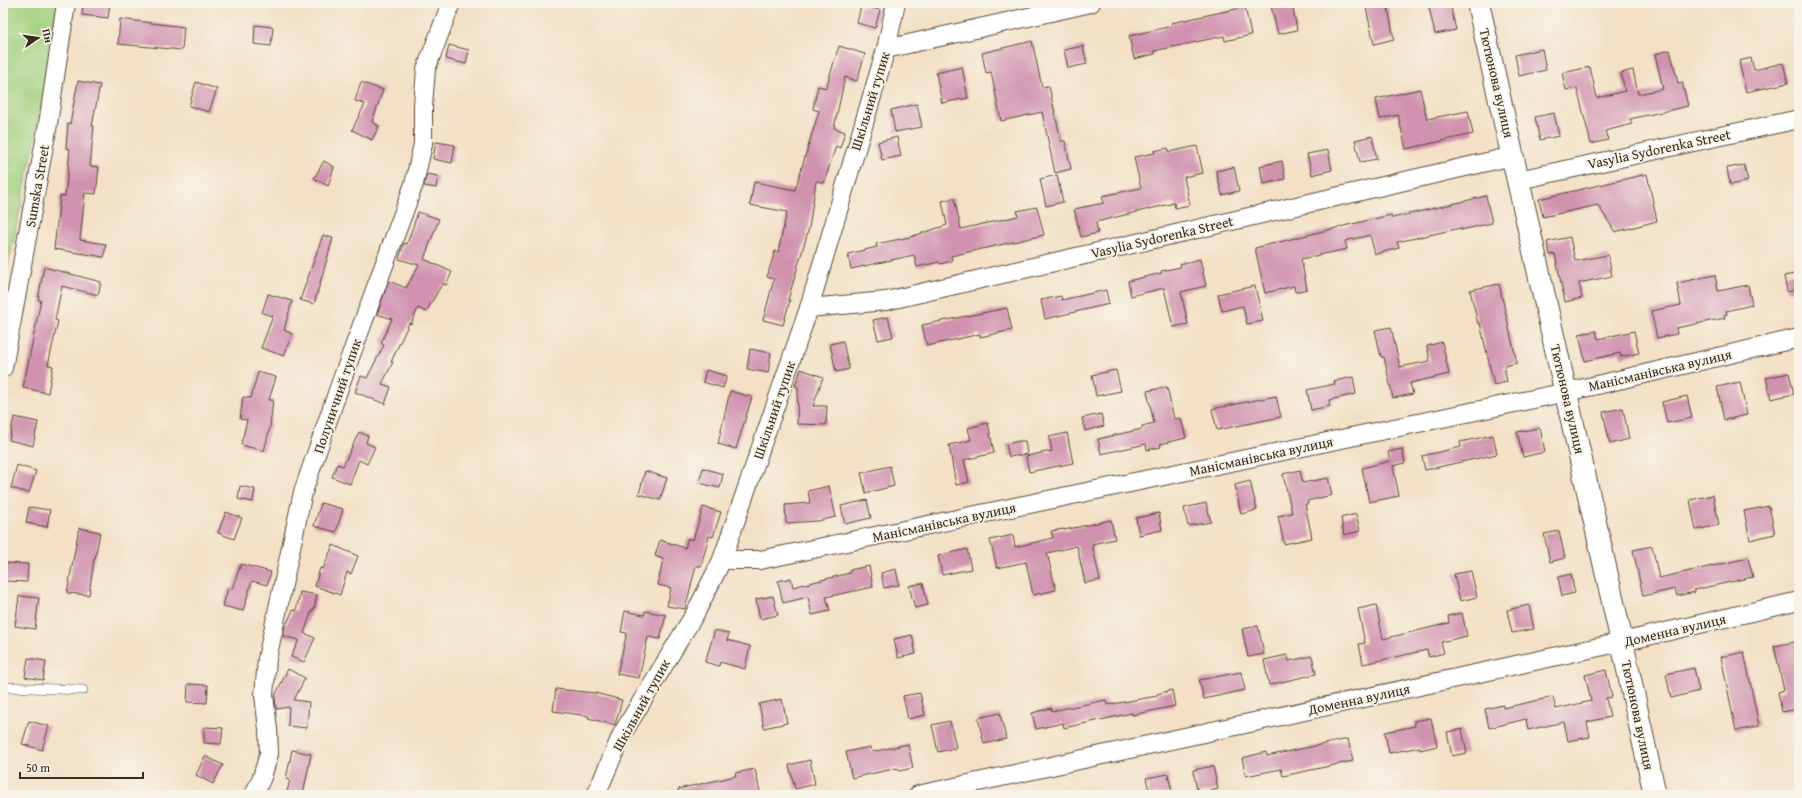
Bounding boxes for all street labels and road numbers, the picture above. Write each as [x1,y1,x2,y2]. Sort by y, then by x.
street label: Тютюнова вулиця [1475,26,1519,140]
street label: Шкільний тупик [845,48,895,153]
street label: Vasylia Sydorenka Street [1586,124,1732,174]
street label: Sumska Street [20,143,54,229]
street label: Vasylia Sydorenka Street [1089,211,1235,263]
street label: Полуничний тупик [308,335,366,456]
street label: Тютюнова вулиця [1546,342,1590,456]
street label: Манісманівська вулиця [1586,344,1734,396]
street label: Шкільний тупик [748,358,800,462]
street label: Манісманівська вулиця [1187,431,1335,481]
street label: Манісманівська вулиця [870,497,1018,547]
street label: Доменна вулиця [1621,609,1728,652]
street label: Шкільний тупик [607,655,675,755]
street label: Тютюнова вулиця [1617,658,1659,772]
street label: Доменна вулиця [1305,678,1412,720]

